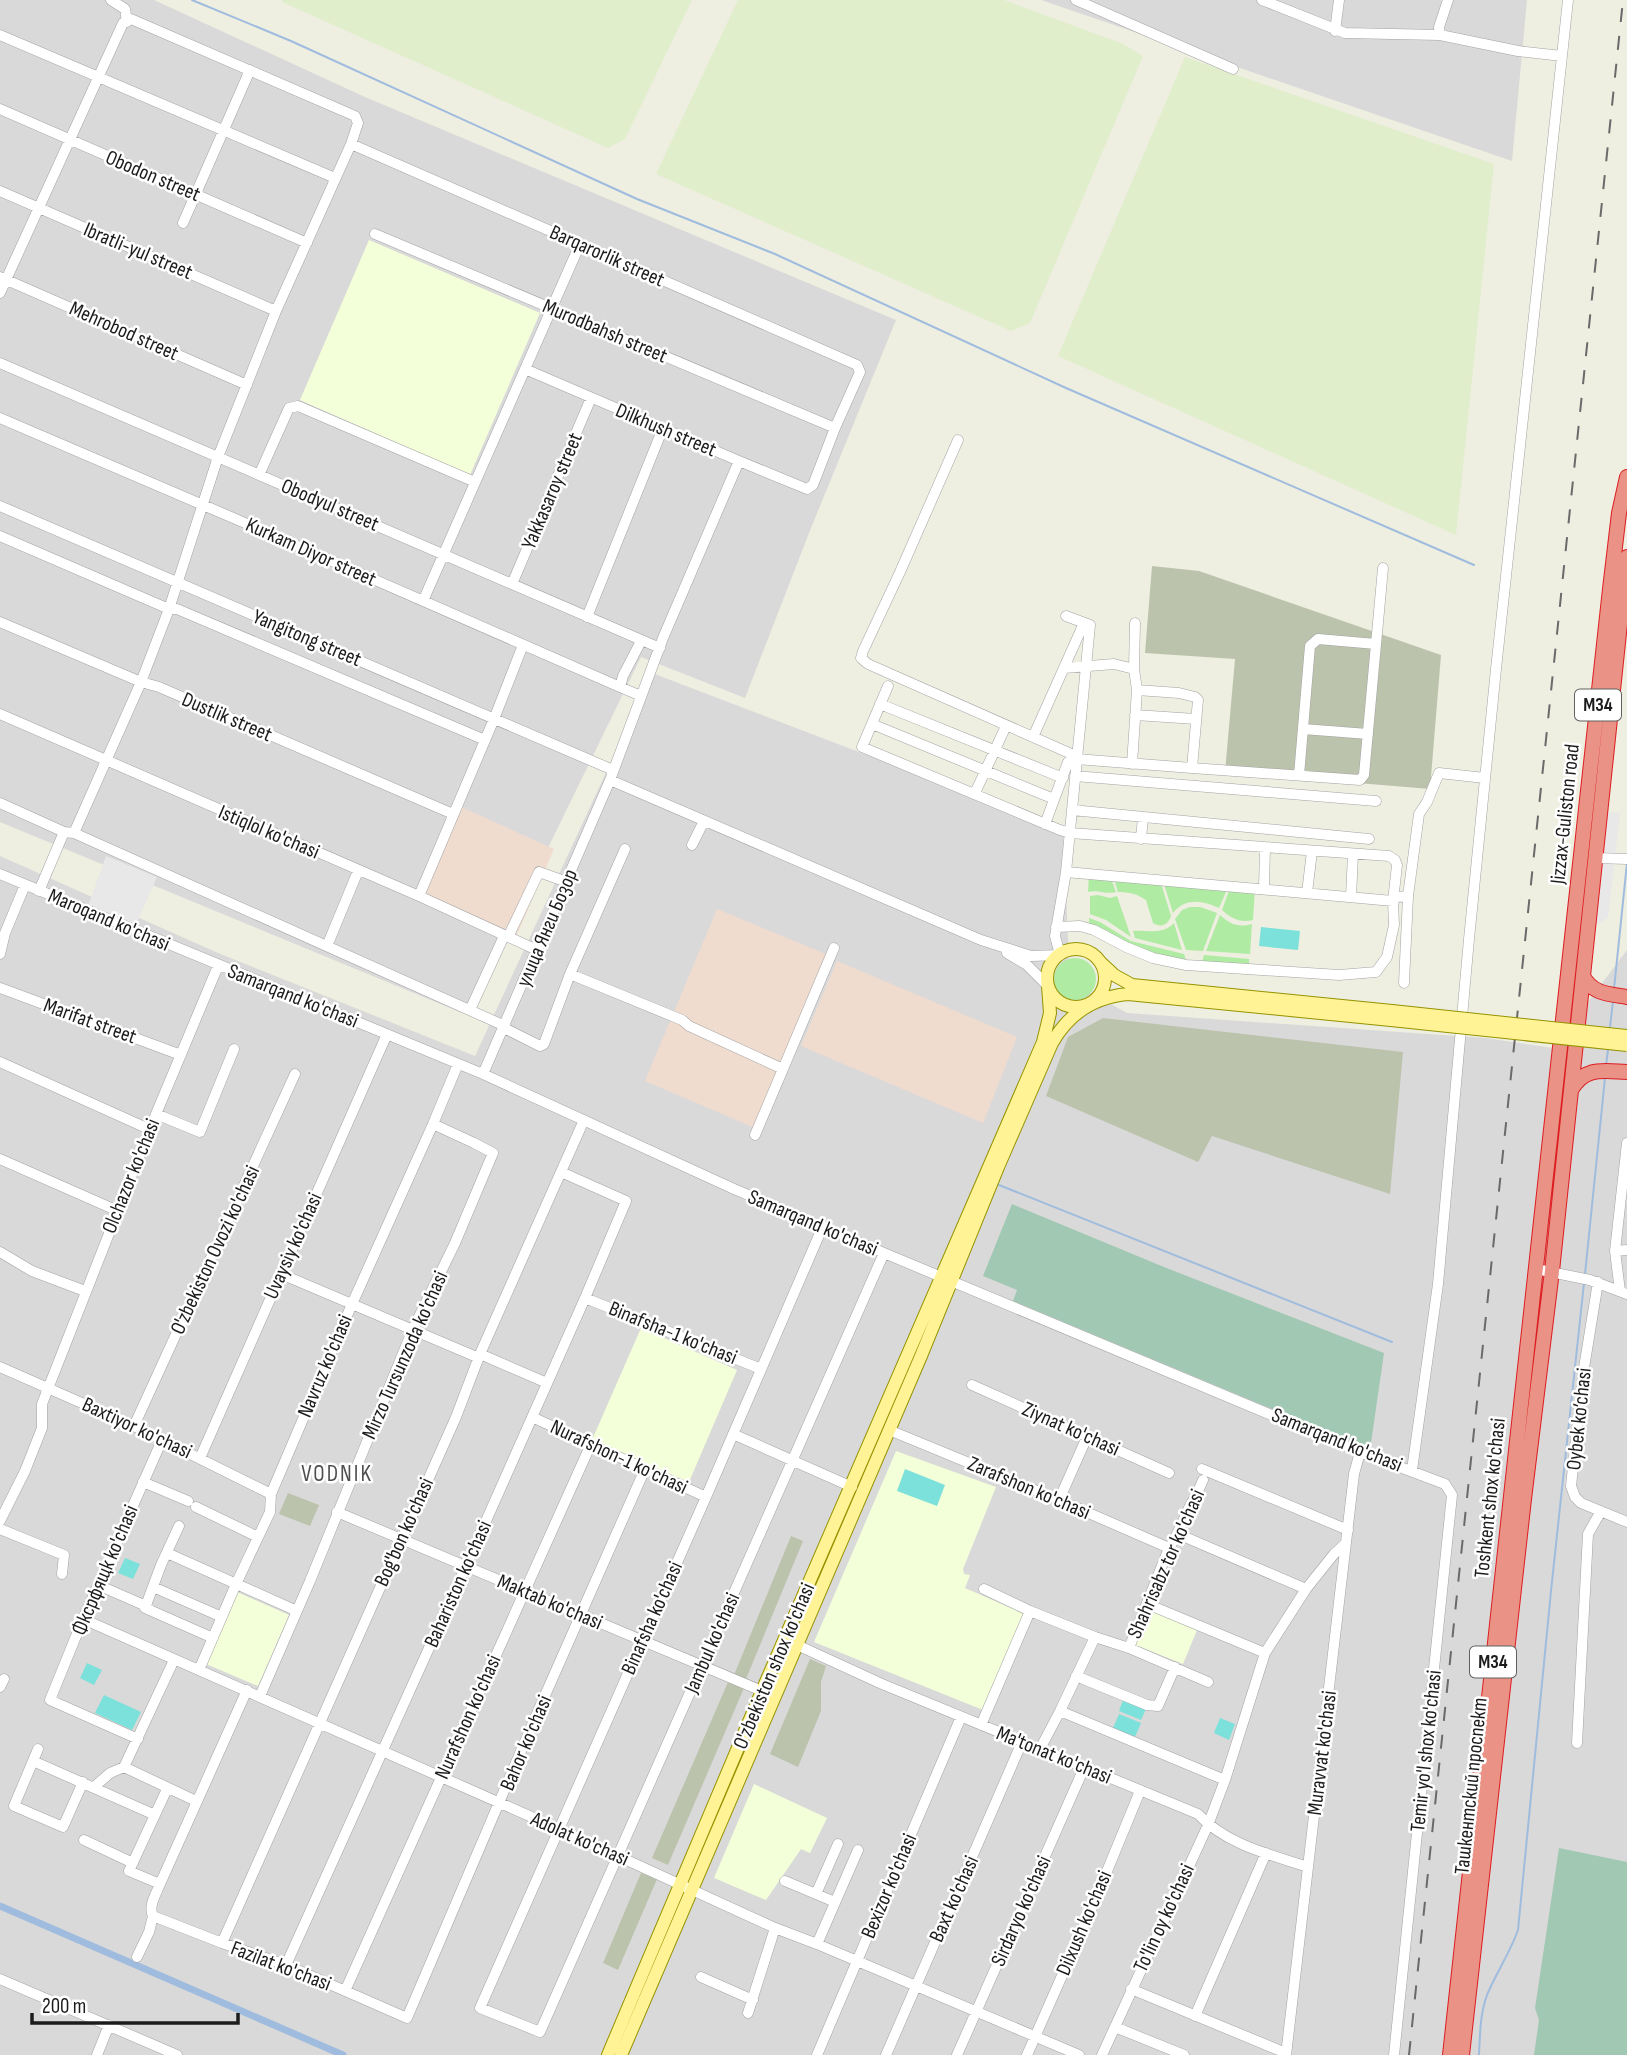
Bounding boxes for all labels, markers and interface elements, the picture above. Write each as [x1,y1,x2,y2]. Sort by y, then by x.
street label: Obodon street [102,145,204,207]
street label: Ibratli-yul street [80,217,196,285]
street label: Barqarorlik street [546,220,668,292]
street label: Murodbahsh street [539,294,671,368]
street label: Mehrobod street [66,296,182,366]
street label: Dilkhush street [612,398,720,462]
street label: Yakkasaroy street [516,429,588,553]
street label: Obodyul street [277,473,383,537]
street label: Kurkam Diyor street [242,512,380,592]
street label: Yangitong street [249,604,365,672]
street label: Dustlik street [178,687,276,747]
road number: M34 [1575,690,1621,720]
street label: Jizzax-Guliston road [1545,743,1585,886]
street label: Istiqlol ko'chasi [215,800,323,864]
street label: улица Янги Бозор [511,865,583,991]
street label: Maroqand ko'chasi [45,883,173,957]
street label: Samarqand ko'chasi [224,958,362,1034]
street label: Marifat street [40,993,140,1049]
street label: Olchazor ko'chasi [97,1115,165,1237]
street label: O'zbekiston Ovozi ko'chasi [165,1162,265,1338]
street label: Samarqand ko'chasi [744,1184,882,1262]
street label: Uvaysiy ko'chasi [258,1189,328,1303]
street label: Mirzo Tursunzoda ko'chasi [357,1267,453,1443]
street label: Binafsha-1 ko'chasi [605,1296,741,1370]
street label: Navruz ko'chasi [292,1311,358,1421]
street label: Oybek ko’chasi [1561,1367,1597,1471]
street label: Baxtiyor ko'chasi [78,1392,196,1464]
street label: Ziynat ko'chasi [1018,1396,1124,1462]
street label: Samarqand ko'chasi [1268,1402,1406,1478]
street label: Nurafshon-1 ko'chasi [546,1414,692,1500]
street label: Toshkent shox ko'chasi [1469,1417,1511,1579]
street label: Zarafshon ko'chasi [964,1451,1094,1525]
district label: VODNIK [301,1460,373,1488]
street label: Bog'bon ko'chasi [369,1474,439,1590]
street label: Shahrisabz tor ko'chasi [1122,1485,1210,1643]
street label: Фксрфящк ko'chasi [66,1501,144,1639]
street label: Bahariston ko'chasi [419,1517,497,1651]
street label: Binafsha ko'chasi [616,1558,688,1678]
street label: Maktab ko'chasi [494,1569,606,1635]
street label: O'zbekiston shox ko'chasi [728,1579,820,1753]
street label: Jambul ko'chasi [678,1589,745,1698]
road number: M34 [1470,1646,1516,1678]
street label: Nurafshon ko'chasi [429,1651,507,1783]
street label: Temir yo'l shox ko'chasi [1405,1669,1447,1833]
street label: Muravvat ko'chasi [1302,1689,1342,1817]
street label: Bahor ko'chasi [495,1692,557,1794]
street label: Ташкентский проспект [1449,1696,1493,1876]
street label: Ma'tonat ko'chasi [993,1721,1115,1789]
street label: Adolat ko'chasi [526,1806,633,1872]
street label: Bexizor ko'chasi [856,1830,922,1942]
street label: Baxt ko'chasi [924,1852,984,1946]
street label: Sirdaryo ko'chasi [986,1852,1056,1970]
street label: To'lin oy ko'chasi [1128,1860,1200,1976]
street label: Dilxush ko'chasi [1051,1867,1117,1979]
street label: Fazilat ko'chasi [227,1935,335,1997]
scale bar [32,1982,238,2026]
text: 200 m [42,1994,86,2019]

